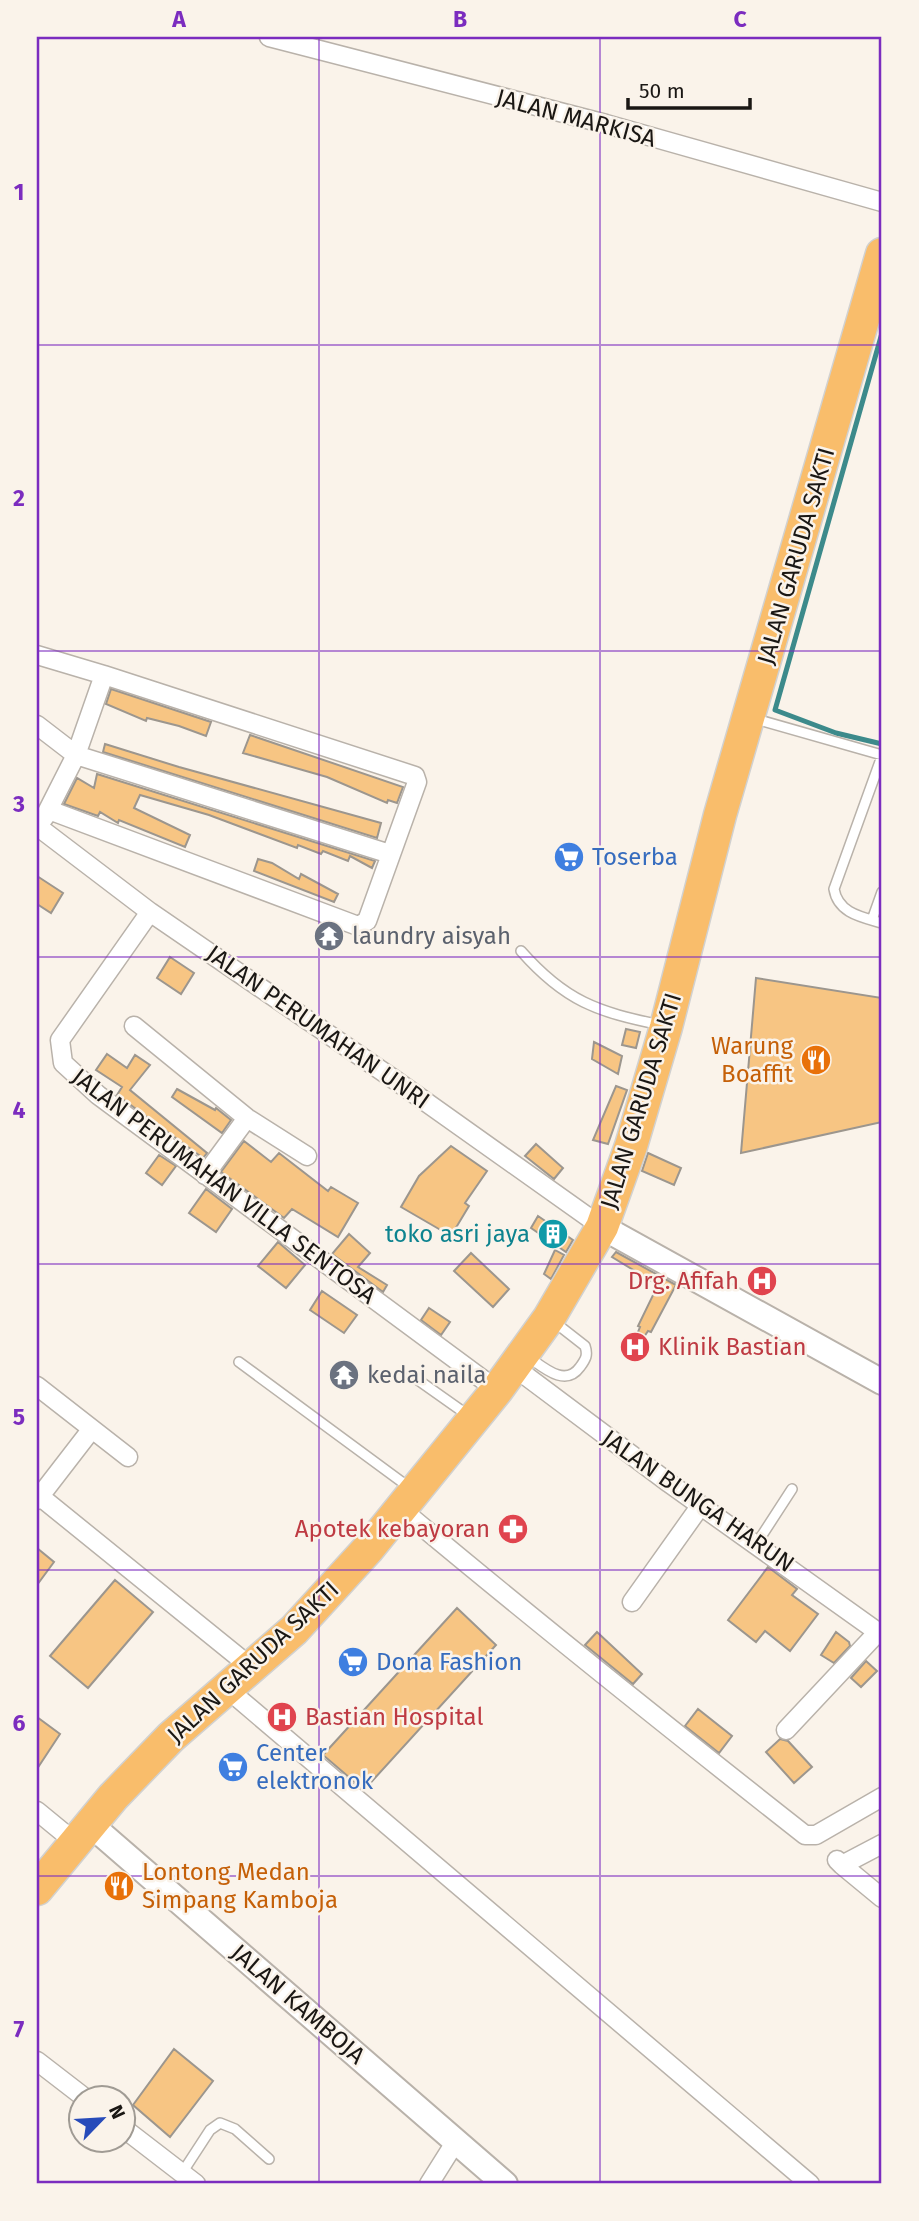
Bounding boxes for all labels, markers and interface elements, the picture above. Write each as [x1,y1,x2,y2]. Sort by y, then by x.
text: A [171,5,186,33]
text: B [453,5,467,33]
text: C [733,5,747,33]
scale bar [628,66,751,110]
text: 50 m [639,78,685,104]
street label: JALAN MARKISA [493,83,659,153]
text: 1 [14,178,24,206]
street label: JALAN GARUDA SAKTI [752,444,840,668]
text: 2 [13,484,25,512]
text: 3 [12,790,25,818]
supermarket icon: Toserba [552,840,586,874]
place label: Toserba [592,843,678,871]
temple icon: laundry aisyah [312,919,346,953]
place label: laundry aisyah [352,922,511,950]
street label: JALAN PERUMAHAN UNRI [201,939,435,1115]
street label: JALAN GARUDA SAKTI [595,990,687,1212]
place label: Warung Boaffit [711,1032,794,1088]
restaurant icon: Warung Boaffit [799,1043,833,1077]
street label: JALAN PERUMAHAN VILLA SENTOSA [66,1062,382,1310]
text: 4 [13,1096,26,1124]
building icon: toko asri jaya [536,1217,570,1251]
place label: toko asri jaya [385,1220,530,1248]
hospital icon: Drg. Afifah [745,1264,779,1298]
place label: Drg. Afifah [628,1267,739,1295]
hospital icon: Klinik Bastian [618,1330,652,1364]
place label: Klinik Bastian [658,1333,807,1361]
temple icon: kedai naila [327,1358,361,1392]
place label: kedai naila [367,1361,487,1389]
text: 5 [13,1403,25,1431]
street label: JALAN BUNGA HARUN [596,1424,800,1578]
pharmacy icon: Apotek kebayoran [496,1512,530,1546]
place label: Apotek kebayoran [295,1515,490,1543]
street label: JALAN GARUDA SAKTI [161,1575,345,1749]
supermarket icon: Dona Fashion [336,1645,370,1679]
place label: Dona Fashion [376,1648,522,1676]
hospital icon: Bastian Hospital [265,1700,299,1734]
place label: Bastian Hospital [305,1703,483,1731]
text: 6 [13,1709,26,1737]
place label: Center elektronok [256,1739,374,1795]
supermarket icon: Center elektronok [216,1750,250,1784]
place label: Lontong Medan Simpang Kamboja [142,1858,338,1914]
restaurant icon: Lontong Medan Simpang Kamboja [102,1869,136,1903]
street label: JALAN KAMBOJA [225,1938,371,2070]
text: 7 [14,2015,25,2043]
north arrow [66,2084,136,2154]
text: N [104,2101,130,2123]

